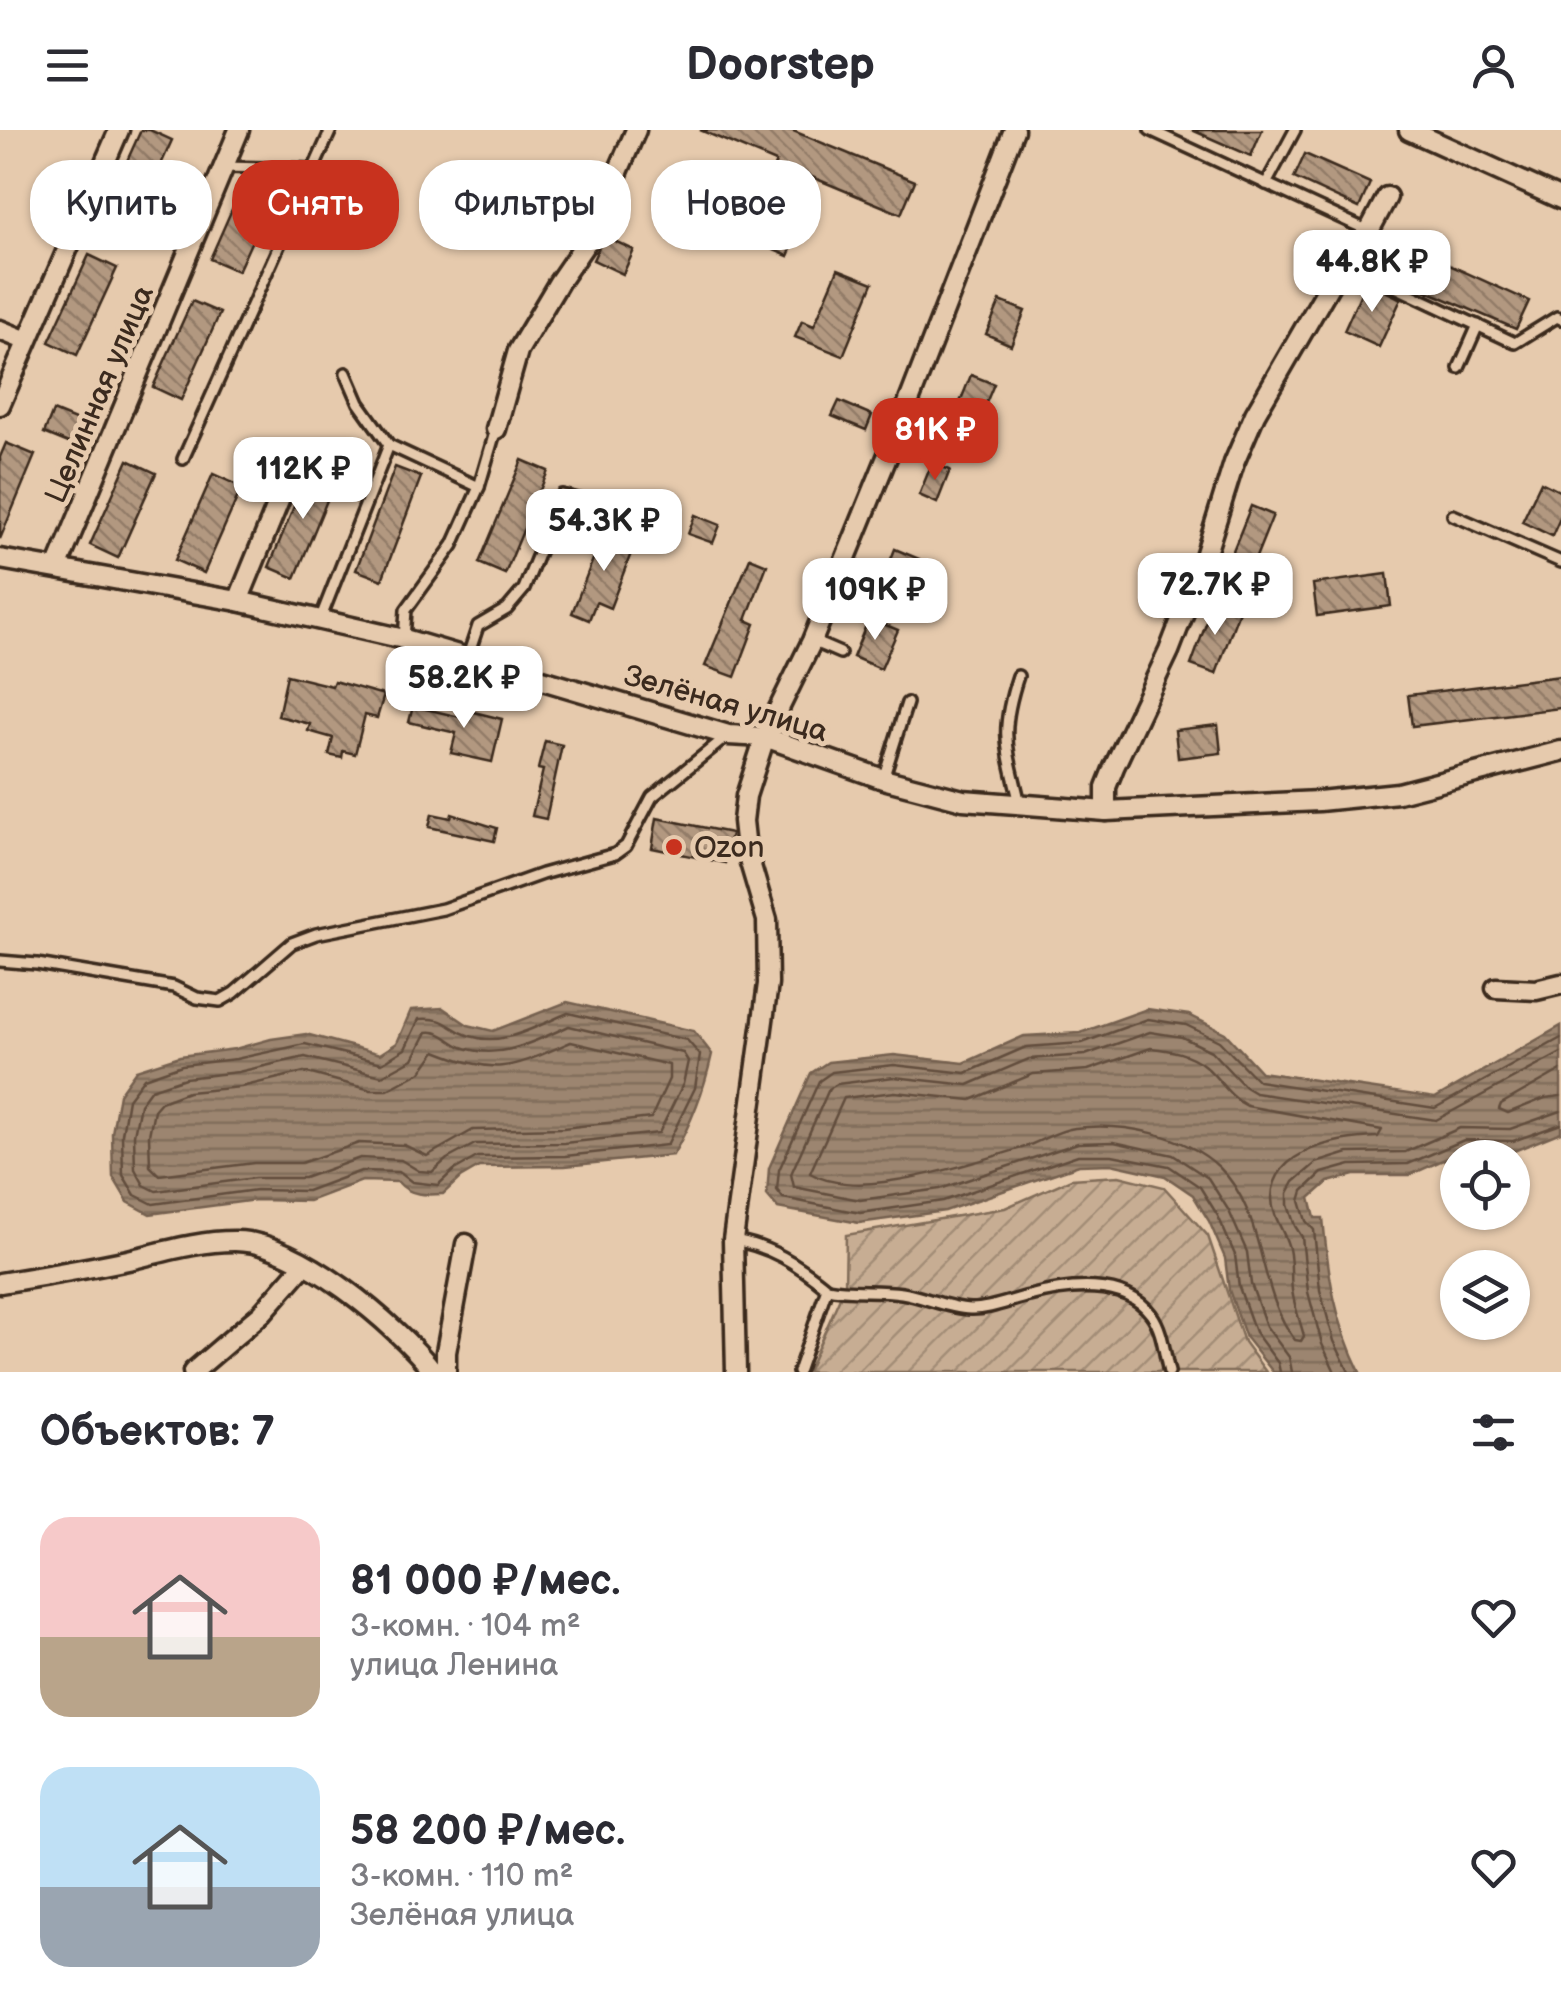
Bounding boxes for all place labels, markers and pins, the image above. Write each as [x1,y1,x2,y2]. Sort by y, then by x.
pin: 44.8K ₽ [1280,230,1464,315]
pin: 81K ₽ [865,398,1005,483]
pin: 112K ₽ [222,437,384,522]
pin: 54.3K ₽ [512,489,696,574]
pin: 72.7K ₽ [1123,553,1307,638]
pin: 109K ₽ [794,558,956,643]
pin: 58.2K ₽ [372,646,556,731]
place label: Ozon [694,830,764,866]
marker: Ozon [663,836,685,858]

